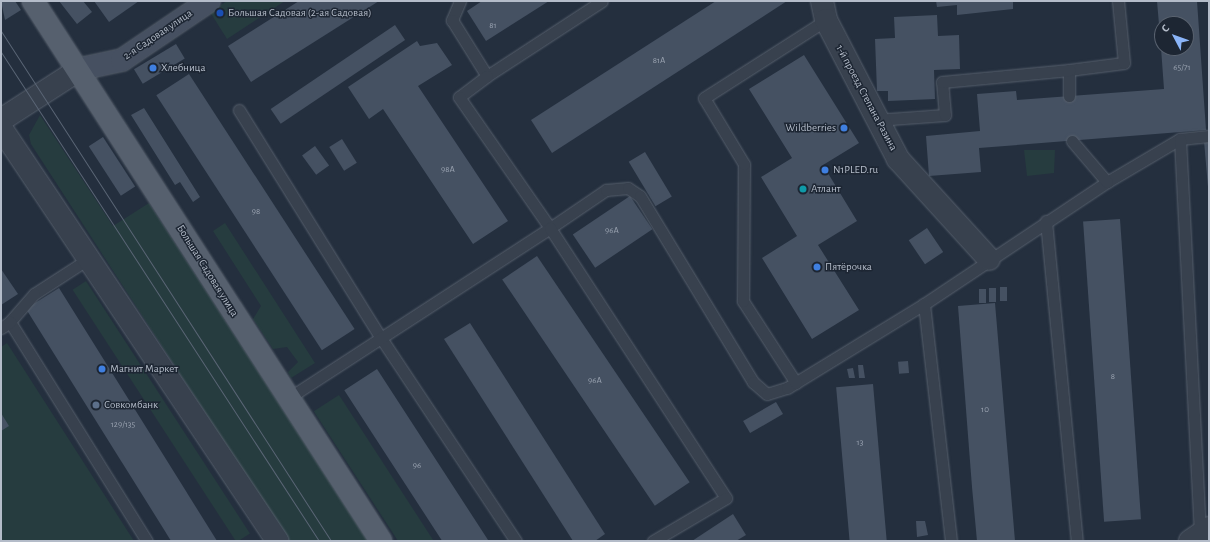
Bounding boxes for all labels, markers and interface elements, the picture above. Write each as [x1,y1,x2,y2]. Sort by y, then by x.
place label: Большая Садовая (2-ая Садовая) [228,6,372,20]
street label: 2-я Садовая улица [121,7,195,63]
marker: Большая Садовая (2-ая Садовая) [215,8,225,18]
north arrow [1154,16,1194,56]
house number: 81 [489,21,497,31]
text: С [1159,23,1171,34]
street label: 1-й проезд Степана Разина [832,43,900,153]
house number: 81А [653,56,665,66]
place label: Хлебница [161,61,206,75]
marker: Хлебница [148,63,158,73]
house number: 65/71 [1173,63,1191,73]
place label: Wildberries [785,121,836,135]
marker: Wildberries [839,123,849,133]
place label: N1PLED.ru [833,163,878,177]
house number: 98А [441,165,455,175]
marker: N1PLED.ru [820,165,830,175]
place label: Атлант [811,182,841,196]
marker: Атлант [798,184,808,194]
house number: 98 [252,207,260,217]
street label: Большая Садовая улица [173,223,241,319]
house number: 96А [605,226,619,236]
place label: Пятёрочка [825,260,872,274]
marker: Пятёрочка [812,262,822,272]
place label: Магнит Маркет [110,362,178,376]
marker: Магнит Маркет [97,364,107,374]
house number: 8 [1111,372,1115,382]
house number: 96А [588,376,602,386]
place label: Совкомбанк [104,398,158,412]
marker: Совкомбанк [91,400,101,410]
house number: 10 [981,405,989,415]
house number: 129/135 [111,420,135,430]
house number: 13 [857,438,863,448]
house number: 96 [413,461,421,471]

